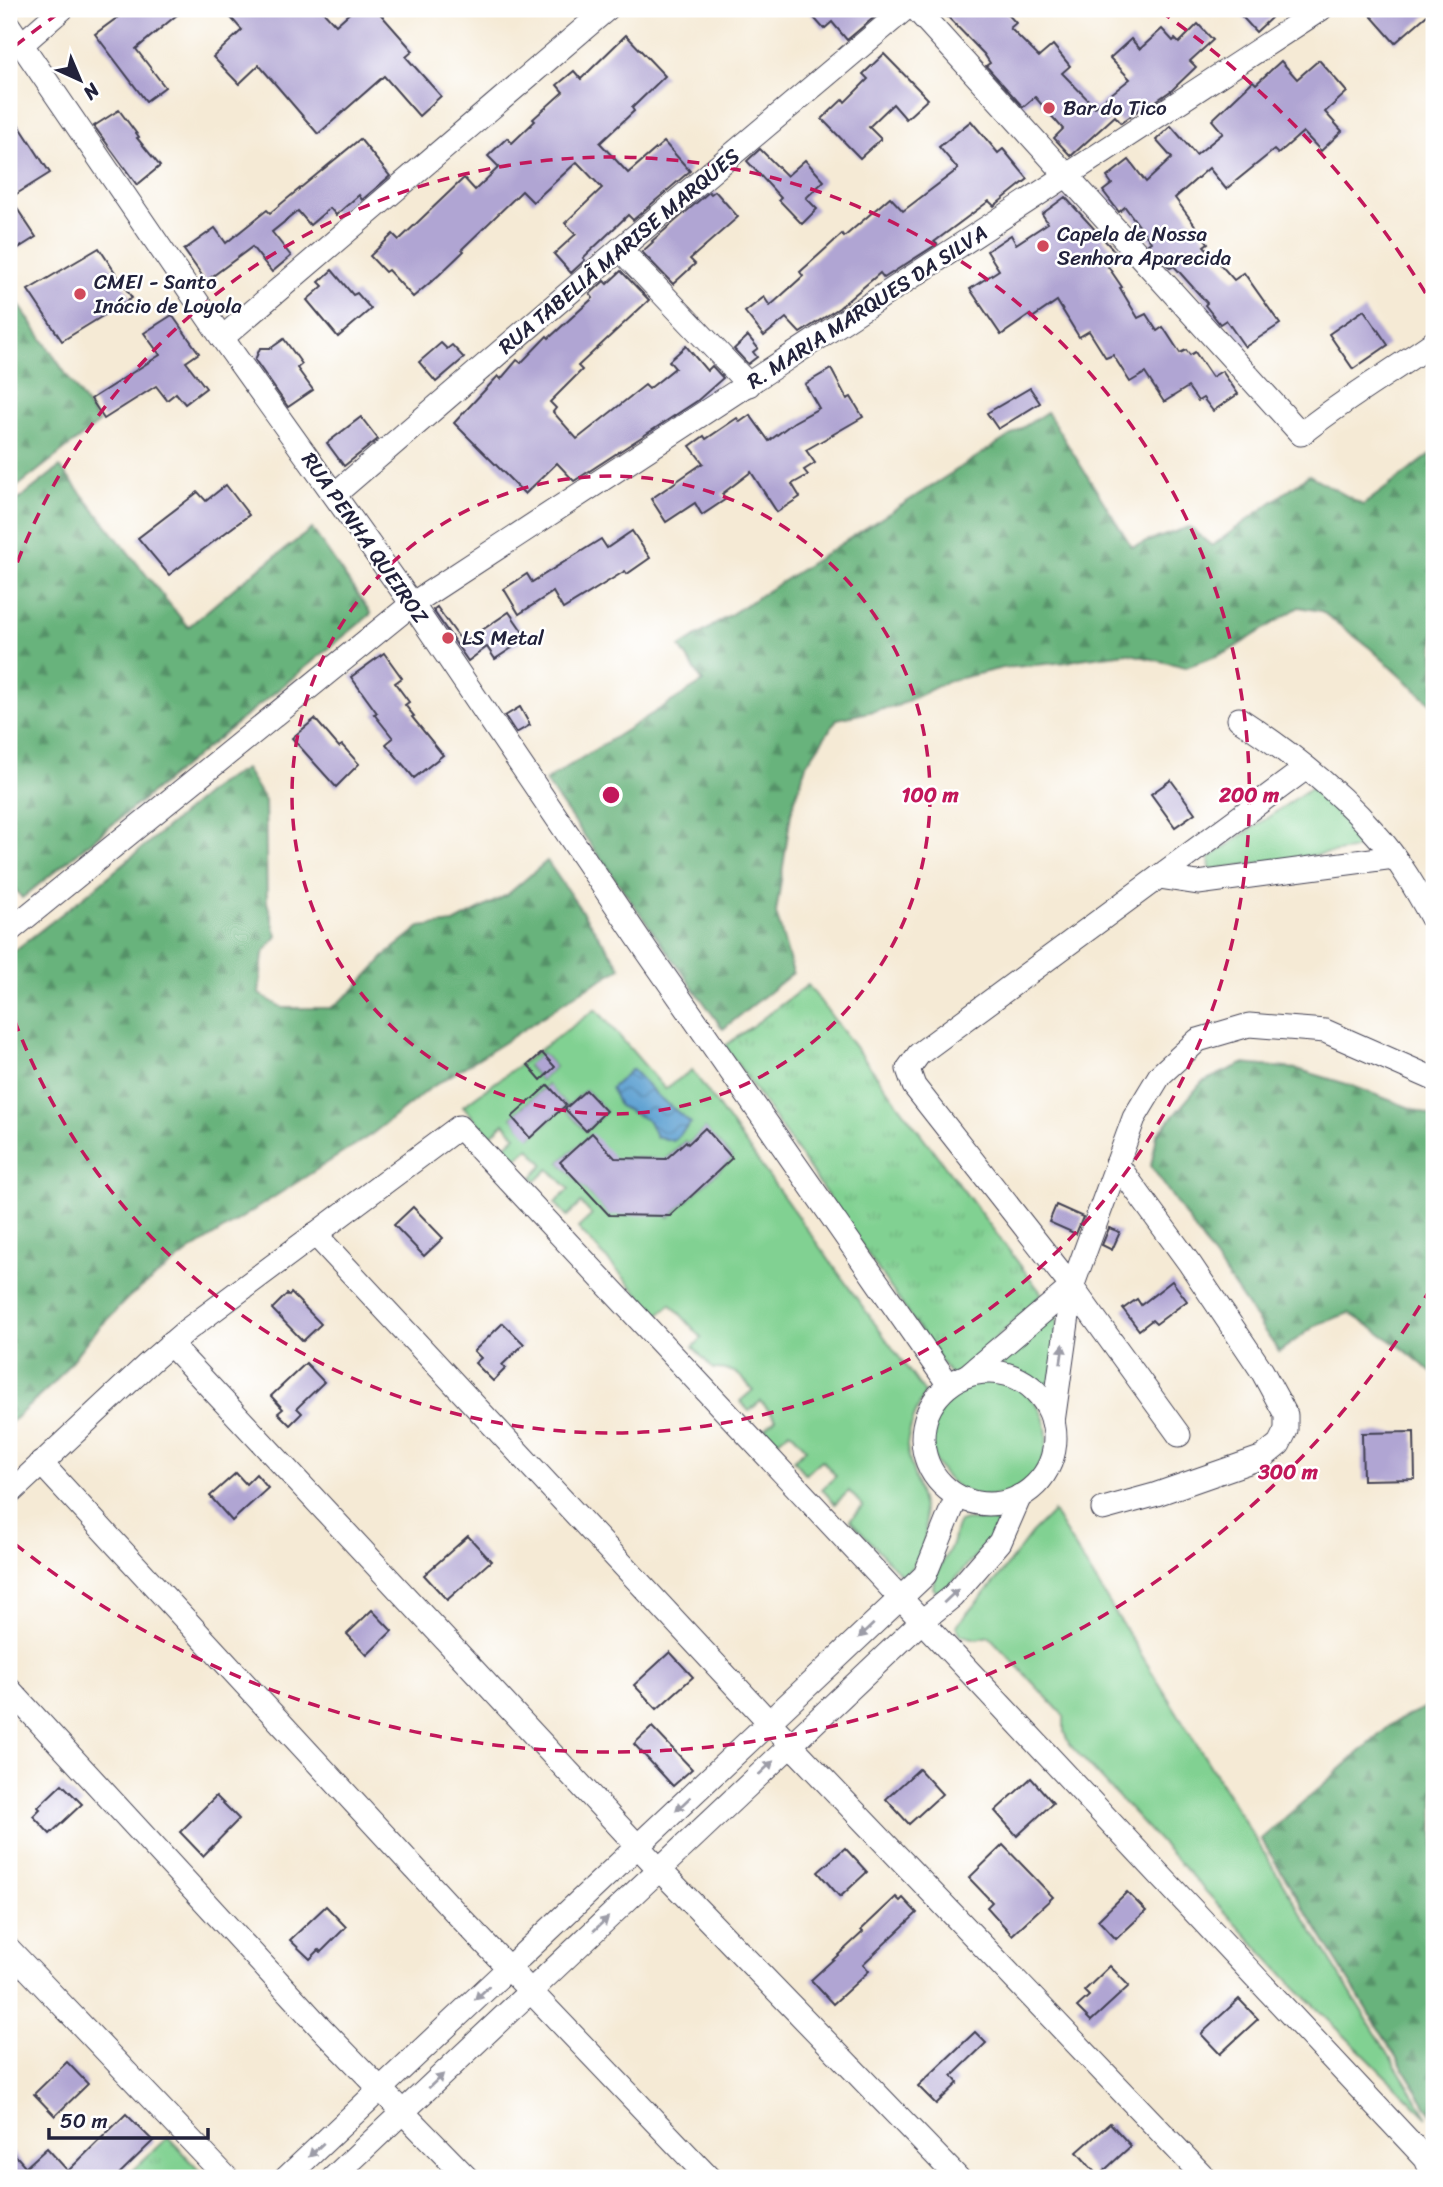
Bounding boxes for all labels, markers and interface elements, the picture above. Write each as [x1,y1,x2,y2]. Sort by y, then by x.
north arrow [46,46,116,116]
text: N [75,75,108,109]
place label: Bar do Tico [1063,89,1167,127]
marker: Bar do Tico [1041,100,1057,116]
street label: RUA TABELIÃ MARISE MARQUES [489,138,749,364]
street label: R. MARIA MARQUES DA SILVA [739,215,995,399]
place label: Capela de Nossa Senhora Aparecida [1057,215,1232,277]
marker: Capela de Nossa Senhora Aparecida [1035,238,1051,254]
place label: CMEI - Santo Inácio de Loyola [93,263,242,325]
marker: CMEI - Santo Inácio de Loyola [72,286,88,302]
street label: RUA PENHA QUEIROZ [291,444,439,633]
place label: LS Metal [462,619,545,657]
marker: LS Metal [440,630,456,646]
text: 100 m [901,776,959,814]
text: 200 m [1218,776,1280,814]
centre of rings [599,783,623,807]
one-way arrow [1057,1343,1068,1365]
text: 300 m [1257,1453,1319,1491]
one-way arrow [942,1589,959,1605]
one-way arrow [858,1622,875,1638]
one-way arrow [757,1760,775,1776]
one-way arrow [675,1795,692,1811]
one-way arrow [592,1917,609,1933]
one-way arrow [474,1985,491,2001]
one-way arrow [427,2073,444,2089]
scale bar [49,2096,208,2140]
text: 50 m [60,2102,108,2140]
one-way arrow [308,2141,325,2158]

